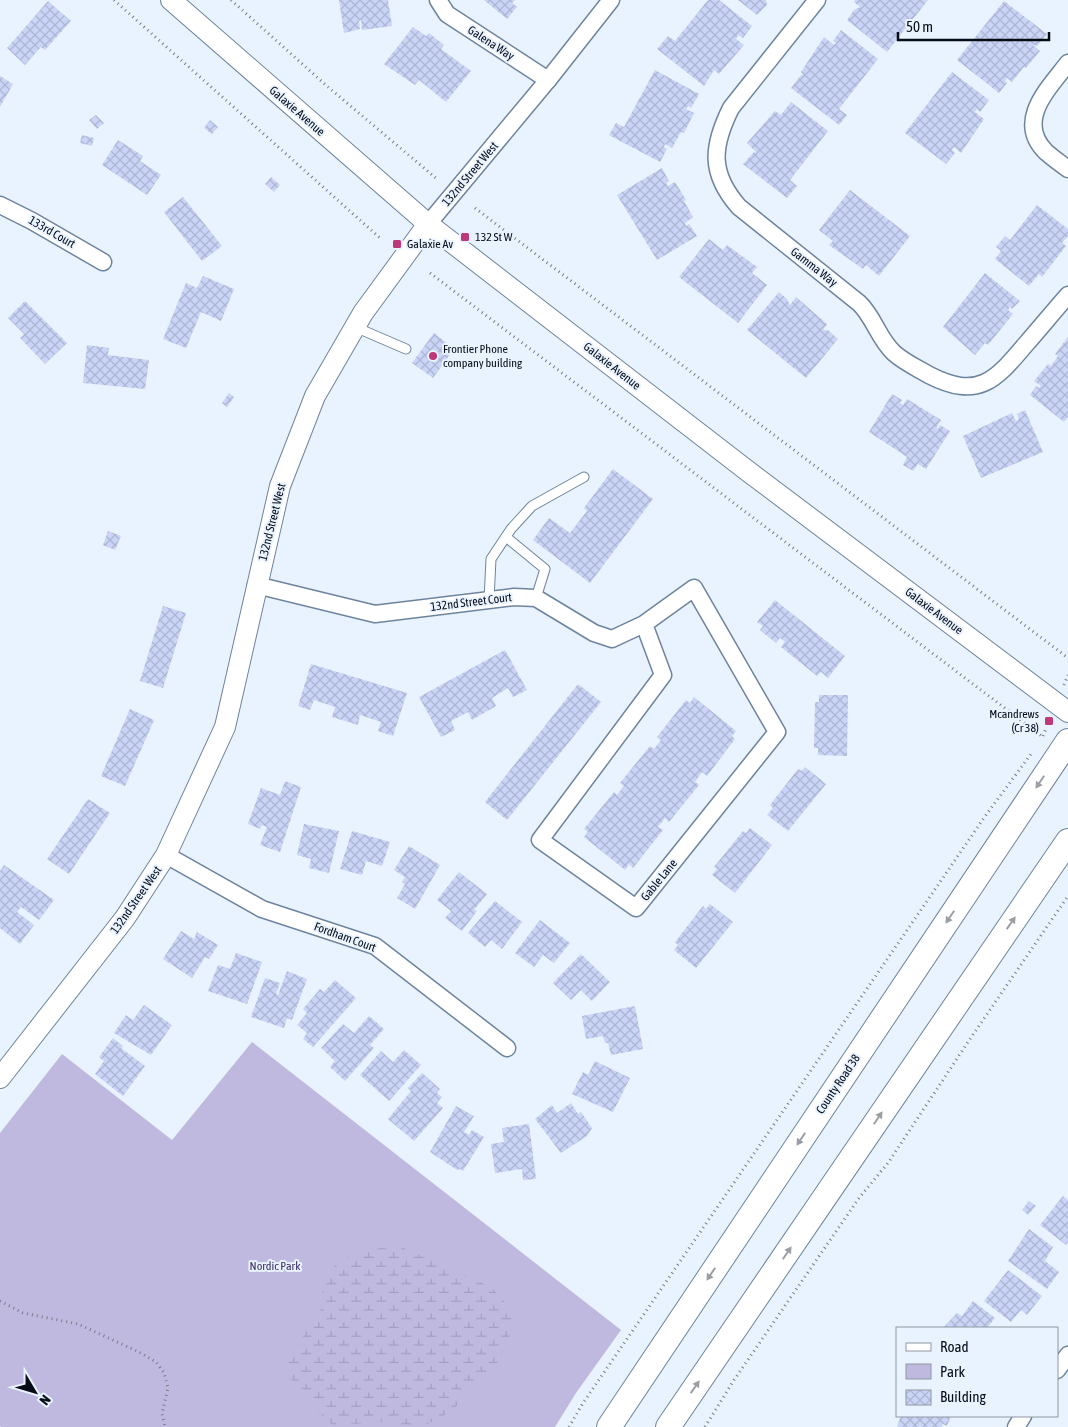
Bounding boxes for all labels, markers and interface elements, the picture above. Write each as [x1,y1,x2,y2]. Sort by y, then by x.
scale bar [898,10,1049,42]
text: 50 m [906,18,933,35]
street label: Galena Way [465,23,517,63]
street label: Galaxie Avenue [267,83,327,139]
street label: 132nd Street West [439,139,501,209]
street label: 133rd Court [26,213,78,251]
place label: 132 St W [475,230,513,244]
marker: 132 St W [459,231,471,243]
place label: Galaxie Av [407,237,453,251]
marker: Galaxie Av [391,238,403,250]
street label: Gamma Way [788,244,840,290]
street label: Galaxie Avenue [581,339,643,393]
place label: Frontier Phone company building [443,342,523,370]
marker: Frontier Phone company building [427,350,439,362]
street label: 132nd Street West [256,481,289,562]
street label: Galaxie Avenue [902,585,966,637]
street label: 132nd Street Court [430,590,513,614]
place label: Mcandrews (Cr 38) [989,707,1039,735]
marker: Mcandrews (Cr 38) [1043,715,1055,727]
one-way arrow [1036,775,1045,788]
street label: Gable Lane [638,856,680,904]
street label: 132nd Street West [107,863,165,937]
one-way arrow [945,910,955,923]
one-way arrow [1006,916,1016,930]
street label: Fordham Court [312,919,378,955]
street label: County Road 38 [813,1051,863,1116]
one-way arrow [873,1111,883,1125]
one-way arrow [796,1132,806,1146]
one-way arrow [783,1246,792,1260]
park label: Nordic Park [250,1259,301,1273]
one-way arrow [706,1267,716,1281]
legend [896,1327,1058,1417]
text: Road [940,1338,969,1355]
text: Park [940,1363,965,1380]
north arrow [10,1367,60,1417]
one-way arrow [690,1380,700,1394]
text: Building [940,1388,986,1405]
text: N [36,1392,54,1408]

